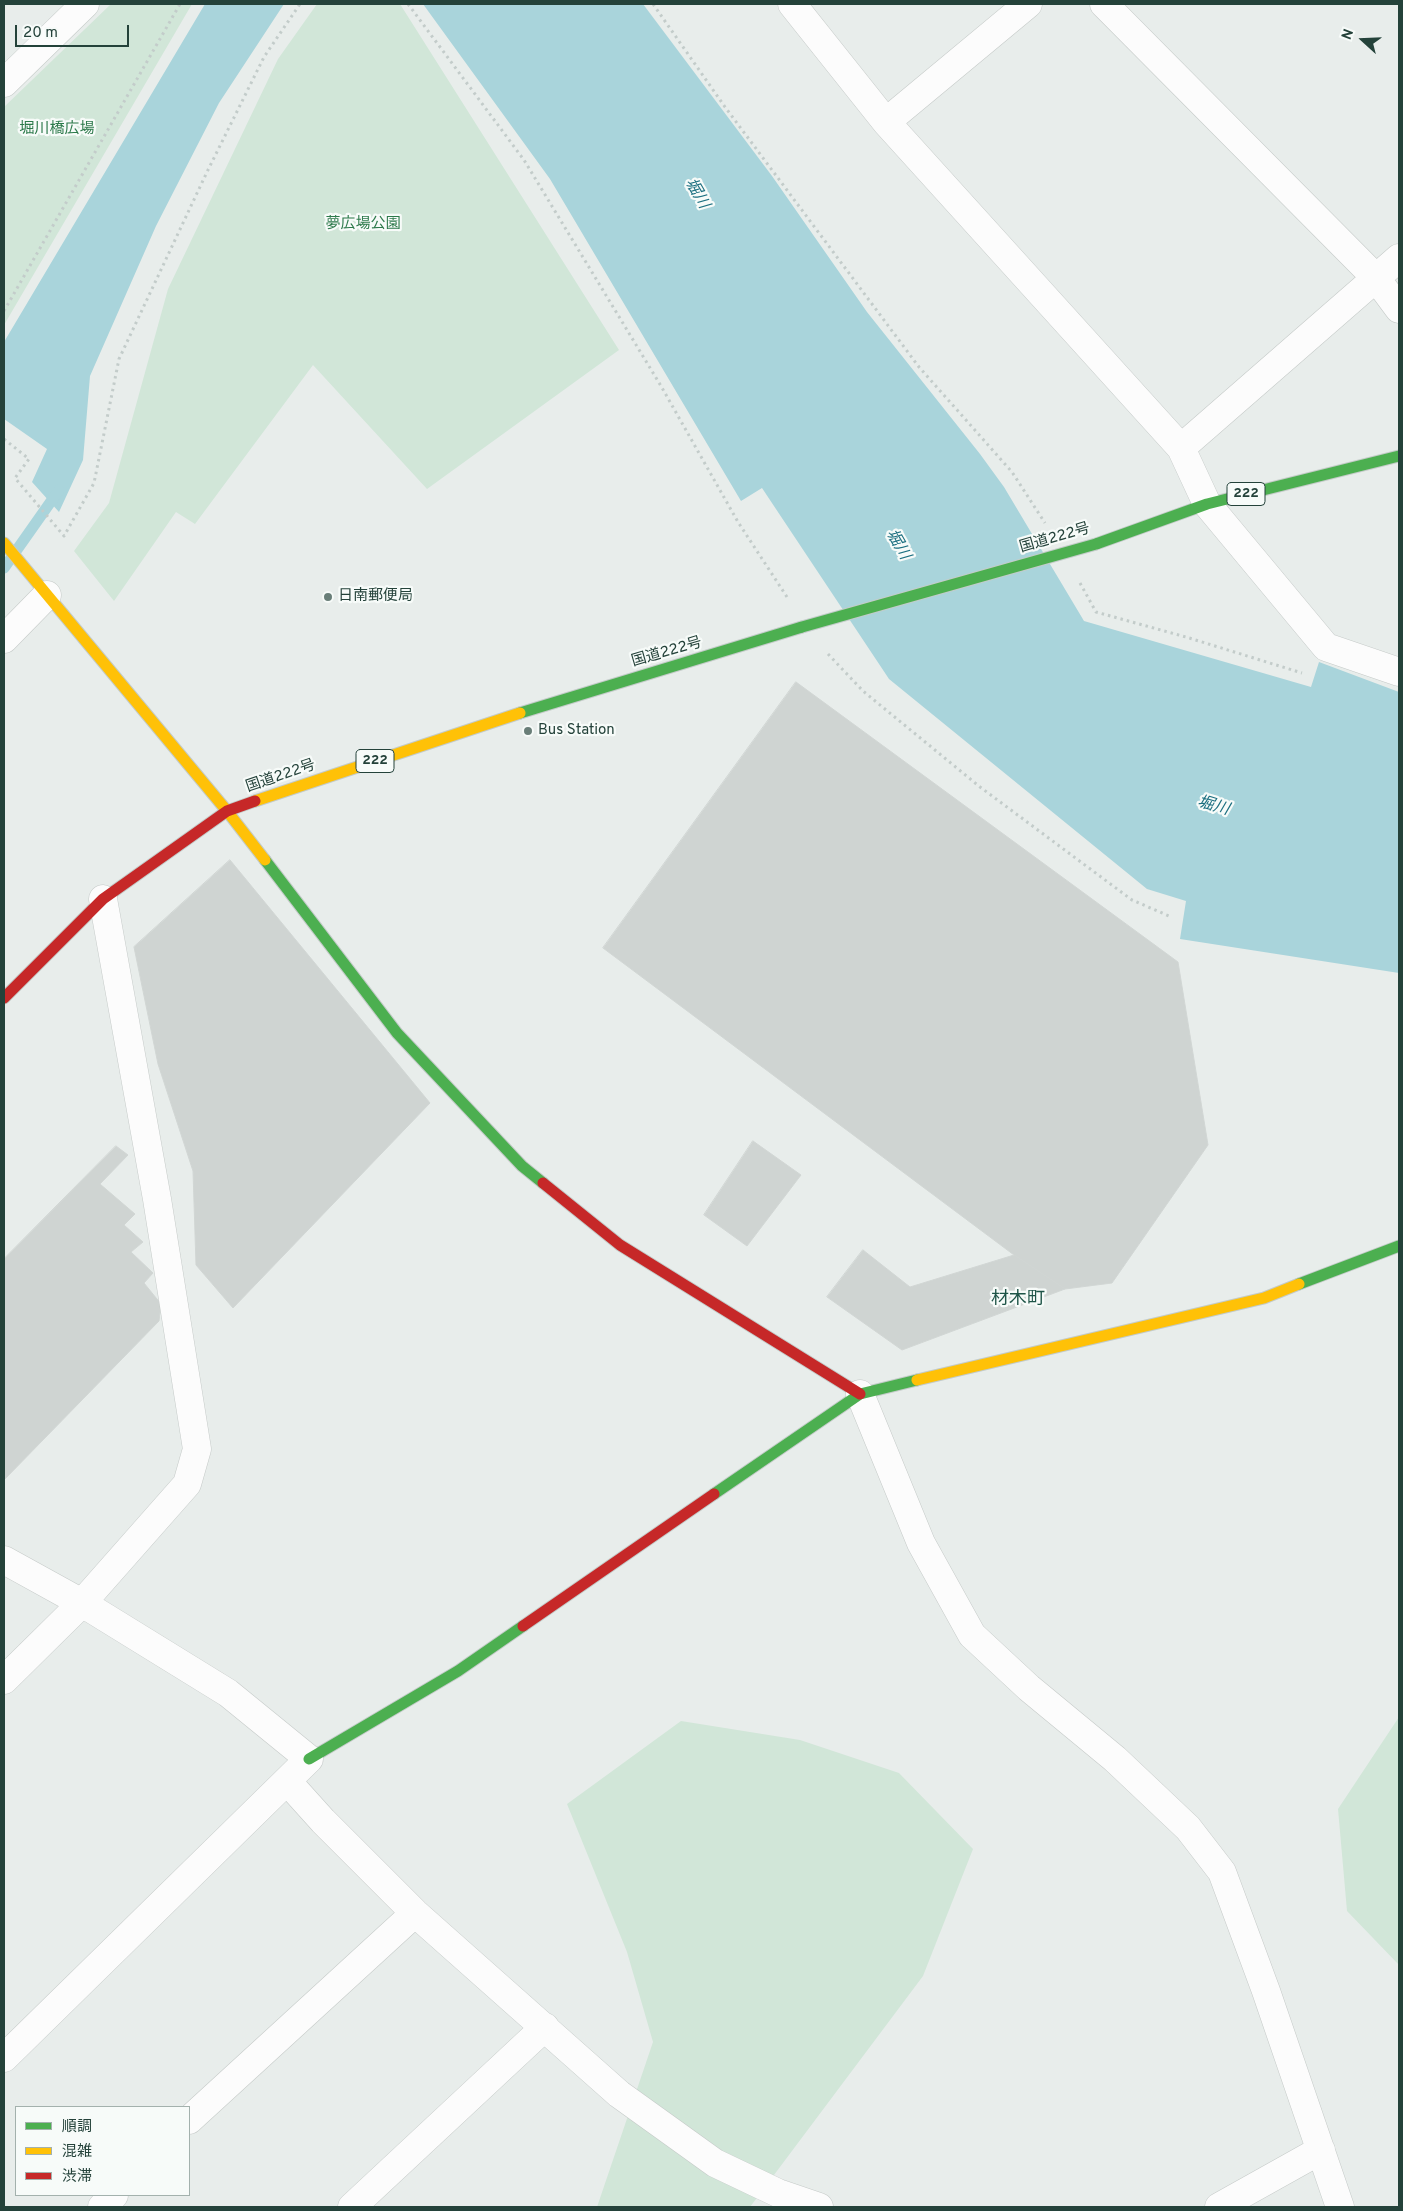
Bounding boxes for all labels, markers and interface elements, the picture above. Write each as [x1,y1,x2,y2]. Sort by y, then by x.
scale bar [18,15,131,47]
north arrow [1338,15,1388,65]
text: 20 m [23,24,58,43]
text: N [1339,27,1358,42]
park label: 堀川橋広場 [20,121,94,139]
water label: 堀川 [680,175,712,213]
park label: 夢広場公園 [326,216,400,234]
road number: 222 [1227,482,1265,506]
street label: 国道222号 [1018,520,1092,558]
water label: 堀川 [881,526,913,564]
place label: 日南郵便局 [338,588,413,606]
marker: 日南郵便局 [322,591,334,603]
street label: 国道222号 [630,634,704,672]
place label: Bus Station [538,722,615,740]
marker: Bus Station [522,725,534,737]
road number: 222 [356,749,394,772]
street label: 国道222号 [244,757,318,797]
water label: 堀川 [1195,793,1231,821]
district label: 材木町 [991,1289,1045,1311]
legend [15,2106,190,2196]
text: 順調 [62,2118,92,2137]
text: 混雑 [62,2143,92,2162]
text: 渋滞 [62,2168,92,2187]

